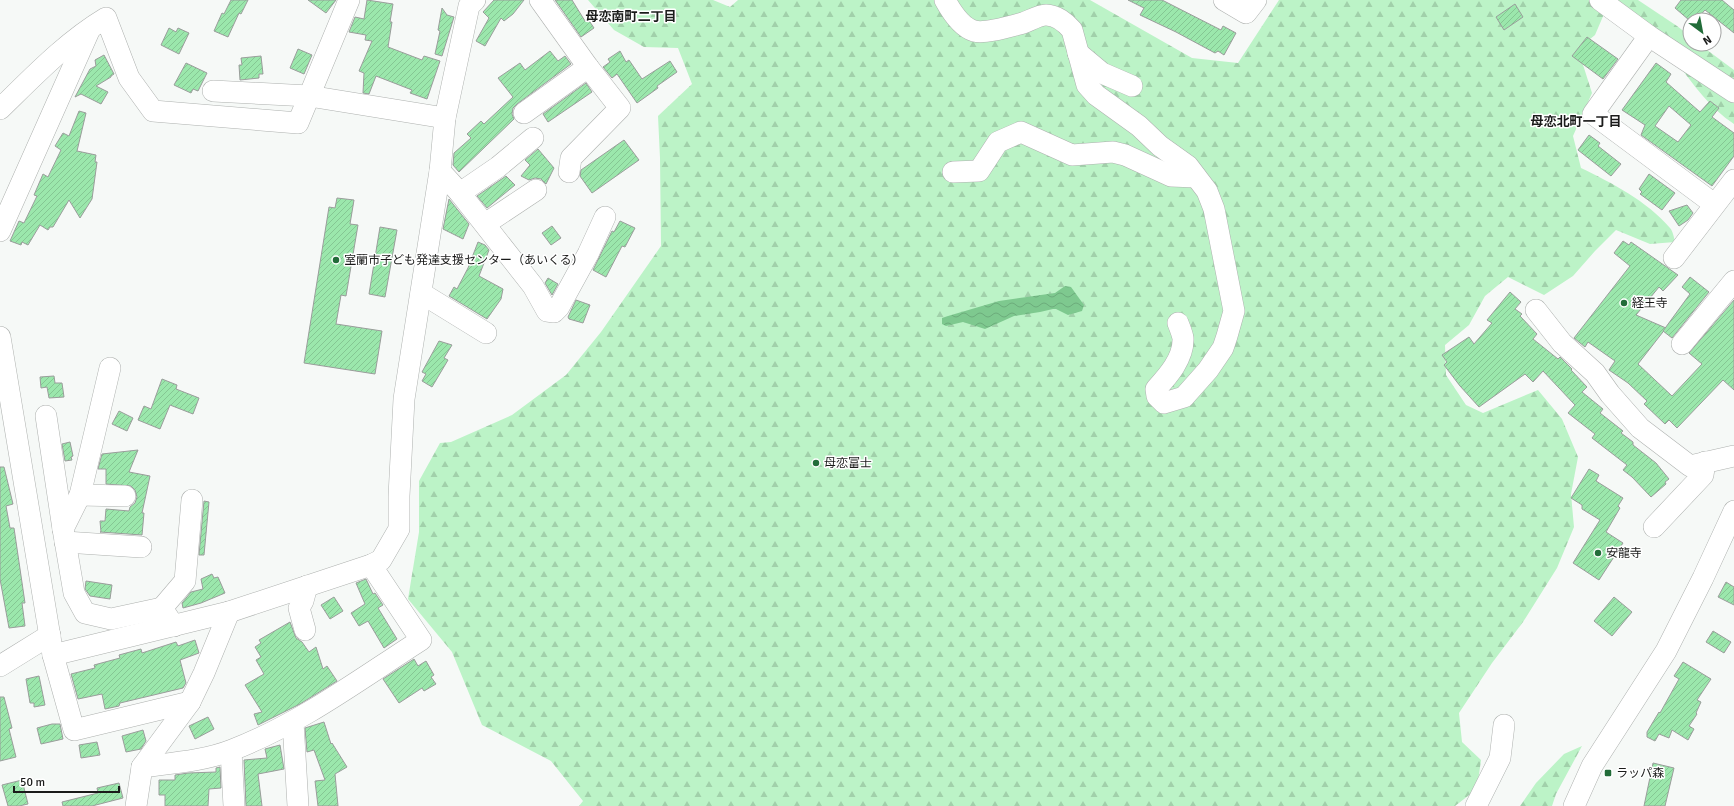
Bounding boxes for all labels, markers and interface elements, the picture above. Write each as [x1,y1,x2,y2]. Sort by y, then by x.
district label: 母恋南町二丁目 [585,9,677,25]
north arrow [1682,12,1722,52]
text: N [1700,33,1714,48]
district label: 母恋北町一丁目 [1530,114,1622,130]
place label: 室蘭市子ども発達支援センター（あいくる） [344,253,584,268]
marker: 室蘭市子ども発達支援センター（あいくる） [331,255,341,265]
place label: 経王寺 [1632,296,1668,311]
marker: 経王寺 [1619,298,1629,308]
place label: 母恋富士 [824,456,872,471]
marker: 母恋富士 [811,458,821,468]
place label: 安龍寺 [1606,546,1642,561]
marker: 安龍寺 [1593,548,1603,558]
place label: ラッパ森 [1616,766,1664,781]
scale bar [14,768,119,794]
marker: ラッパ森 [1603,768,1613,778]
text: 50 m [20,775,45,790]

